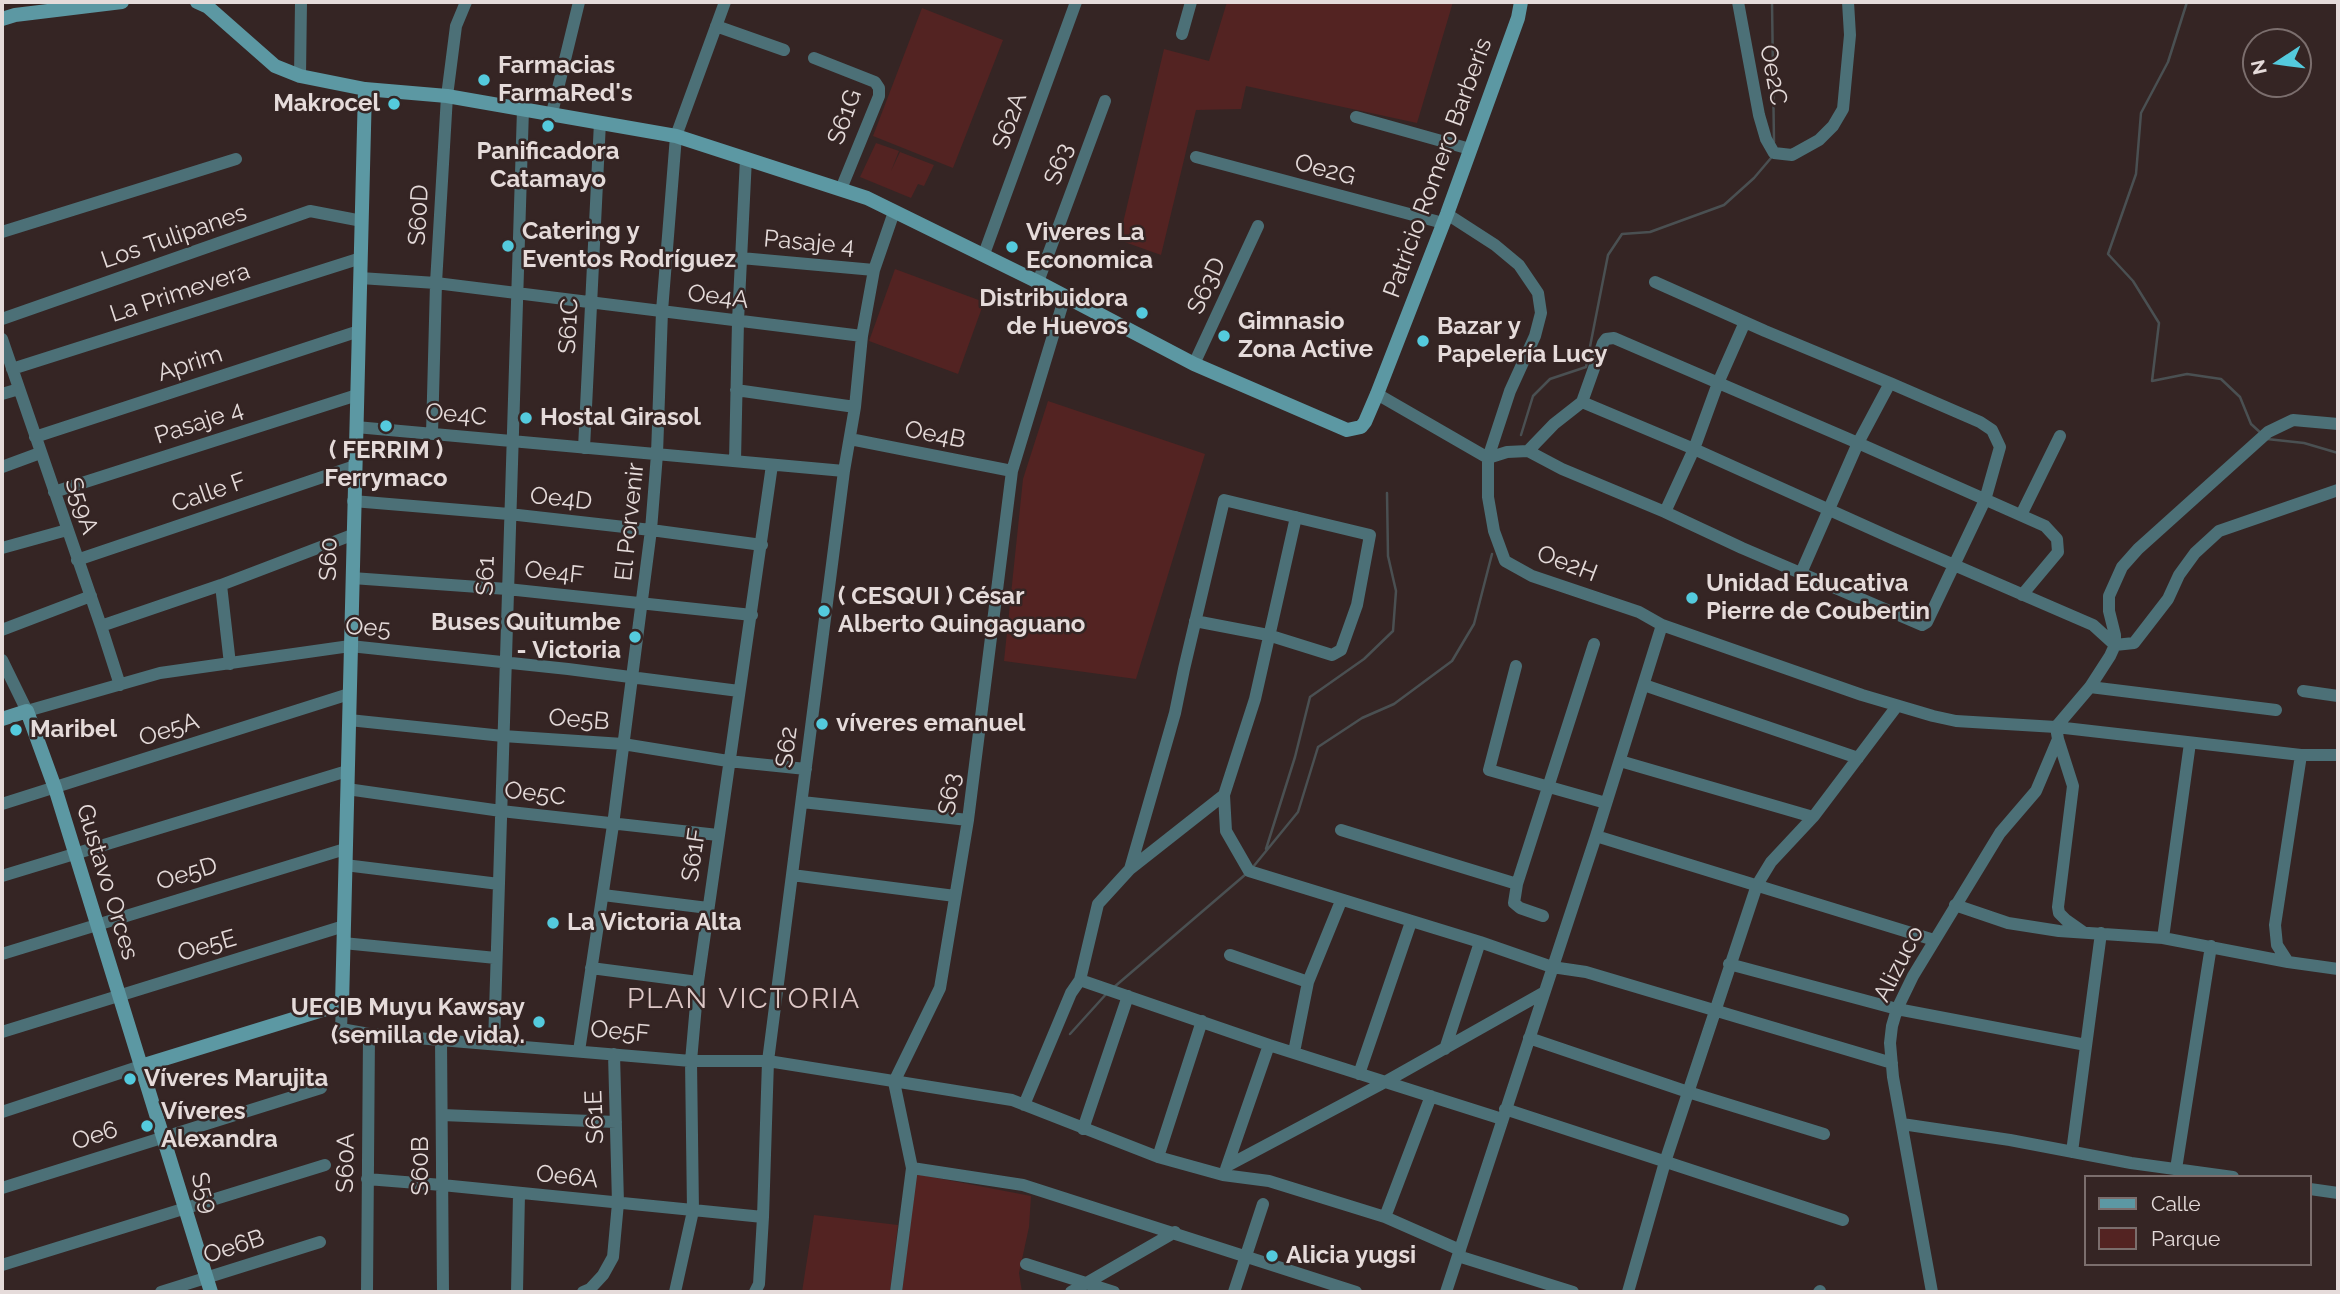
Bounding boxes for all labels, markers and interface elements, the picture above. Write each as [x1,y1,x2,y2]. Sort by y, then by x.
north arrow [2242,28,2312,98]
street label: Patricio Romero Barberis [1378,34,1498,302]
street label: Oe2C [1753,42,1793,108]
place label: Farmacias FarmaRed's [498,52,633,108]
text: N [2246,58,2271,77]
marker: Farmacias FarmaRed's [476,72,492,88]
street label: S61G [822,86,868,148]
street label: S62A [987,89,1033,153]
place label: Makrocel [273,90,380,118]
marker: Makrocel [386,96,402,112]
marker: Panificadora Catamayo [540,118,556,134]
place label: Panificadora Catamayo [476,138,620,194]
street label: S63 [1038,139,1080,189]
street label: Oe2G [1291,148,1359,192]
street label: S60D [403,184,435,246]
street label: Los Tulipanes [97,199,251,275]
place label: Catering y Eventos Rodríguez [522,218,736,274]
place label: Viveres La Economica [1026,219,1153,275]
street label: Pasaje 4 [762,225,856,261]
marker: Catering y Eventos Rodríguez [500,238,516,254]
marker: Viveres La Economica [1004,239,1020,255]
street label: S63D [1181,253,1233,319]
street label: La Primevera [106,257,254,329]
street label: Oe4A [686,279,750,315]
place label: Distribuidora de Huevos [979,285,1128,341]
street label: S61C [553,297,585,355]
marker: Distribuidora de Huevos [1134,305,1150,321]
place label: Gimnasio Zona Active [1238,308,1373,364]
place label: Bazar y Papelería Lucy [1437,313,1607,369]
marker: Gimnasio Zona Active [1216,328,1232,344]
marker: Bazar y Papelería Lucy [1415,333,1431,349]
street label: Aprim [154,340,226,388]
street label: Pasaje 4 [151,395,247,451]
street label: Oe4C [424,398,488,432]
place label: Hostal Girasol [540,404,701,432]
marker: Hostal Girasol [518,410,534,426]
street label: Oe4B [902,415,968,455]
marker: ( FERRIM ) Ferrymaco [378,418,394,434]
place label: ( FERRIM ) Ferrymaco [324,437,448,493]
street label: El Porvenir [609,461,651,583]
street label: Calle F [168,467,250,519]
street label: S59A [58,474,104,538]
street label: Oe4D [528,481,594,517]
street label: S60 [314,537,344,581]
street label: Oe2H [1533,539,1601,589]
street label: S61 [471,556,501,596]
street label: Oe4F [523,556,585,590]
place label: Unidad Educativa Pierre de Coubertin [1706,570,1930,626]
place label: ( CESQUI ) César Alberto Quingaguano [838,583,1085,639]
marker: Unidad Educativa Pierre de Coubertin [1684,590,1700,606]
marker: ( CESQUI ) César Alberto Quingaguano [816,603,832,619]
place label: Buses Quitumbe - Victoria [431,609,621,665]
street label: Oe5 [345,612,391,644]
marker: Buses Quitumbe - Victoria [627,629,643,645]
street label: Oe5B [547,704,611,736]
street label: Oe5A [135,707,203,753]
place label: víveres emanuel [836,710,1025,738]
place label: Maribel [30,716,117,744]
marker: víveres emanuel [814,716,830,732]
marker: Maribel [8,722,24,738]
street label: S62 [770,725,804,769]
street label: S63 [933,771,967,817]
street label: Oe5C [503,776,567,812]
street label: Gustavo Orces [70,801,144,963]
street label: S61F [676,827,712,883]
street label: Oe5D [153,851,221,897]
place label: La Victoria Alta [567,909,741,937]
marker: La Victoria Alta [545,915,561,931]
street label: Alizuco [1868,921,1930,1007]
street label: Oe5E [174,924,240,968]
district label: PLAN VICTORIA [629,983,859,1017]
place label: UECIB Muyu Kawsay (semilla de vida). [291,994,525,1050]
marker: UECIB Muyu Kawsay (semilla de vida). [531,1014,547,1030]
street label: Oe5F [589,1015,651,1049]
place label: Víveres Marujita [144,1065,328,1093]
marker: Víveres Marujita [122,1071,138,1087]
street label: S61E [580,1090,610,1144]
place label: Víveres Alexandra [161,1098,278,1154]
street label: Oe6 [68,1115,122,1157]
marker: Víveres Alexandra [139,1118,155,1134]
street label: S60A [331,1133,361,1193]
street label: S60B [407,1136,435,1196]
street label: Oe6A [534,1159,600,1195]
street label: S59 [184,1169,224,1217]
legend [2084,1175,2312,1266]
text: Calle [2151,1191,2201,1216]
street label: Oe6B [200,1224,268,1270]
text: Parque [2151,1226,2220,1251]
place label: Alicia yugsi [1286,1242,1416,1270]
marker: Alicia yugsi [1264,1248,1280,1264]

